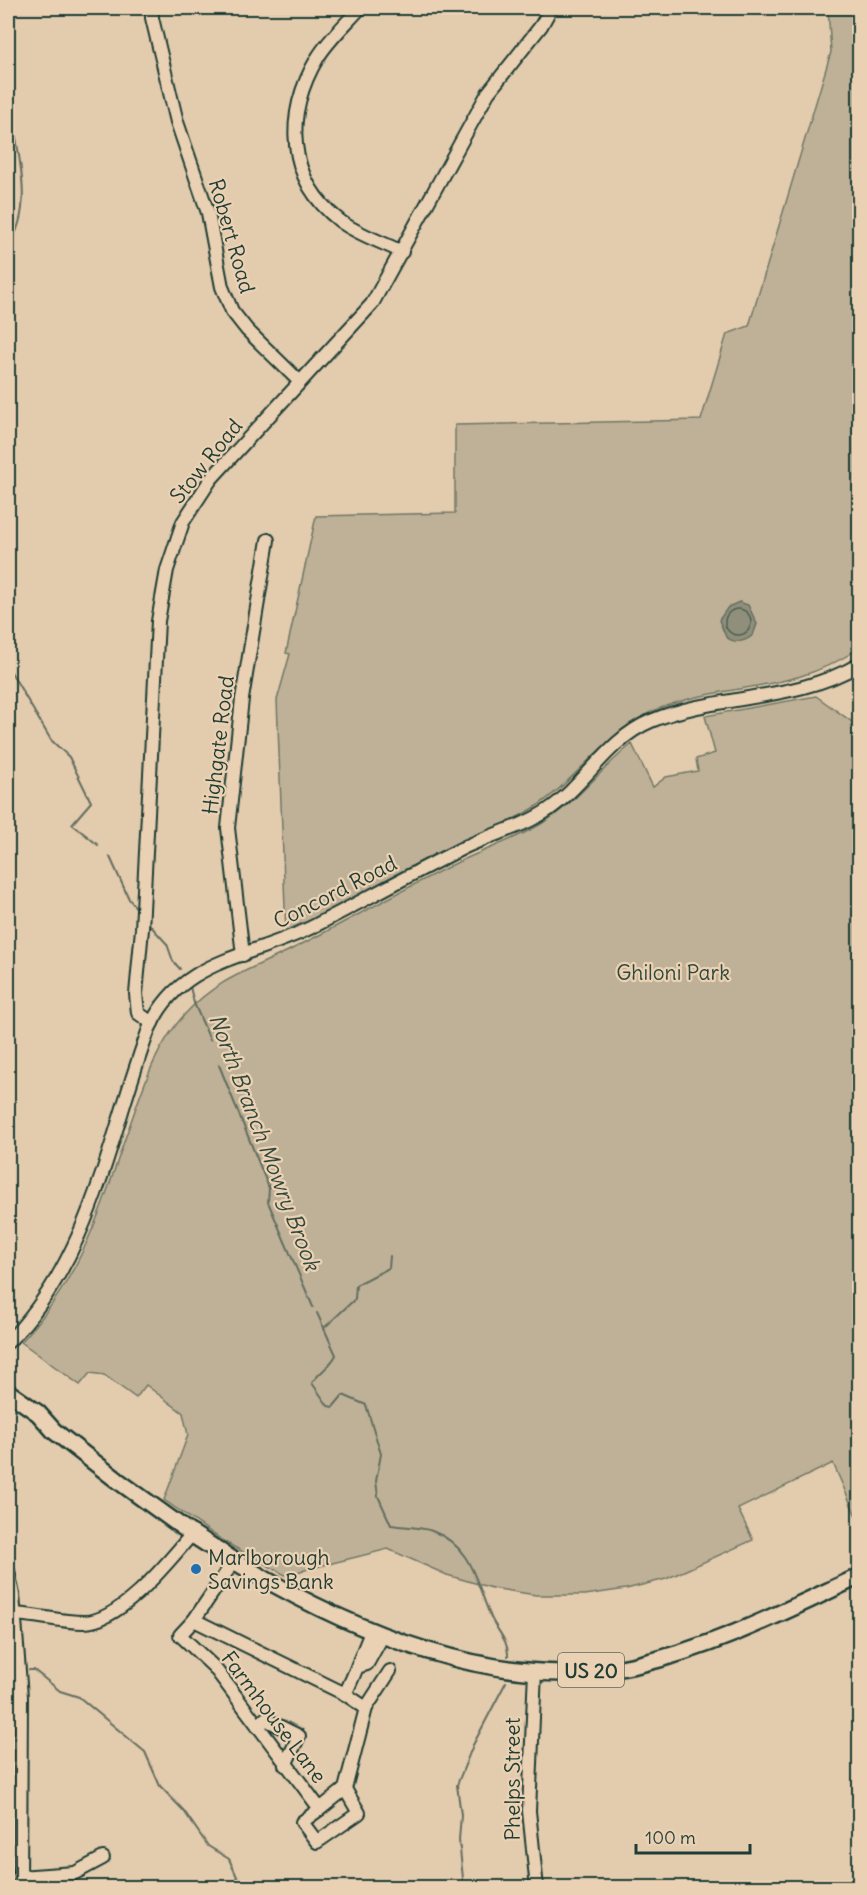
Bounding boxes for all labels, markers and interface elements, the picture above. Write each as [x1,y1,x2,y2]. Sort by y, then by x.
street label: Robert Road [203,176,261,296]
street label: Stow Road [164,413,248,509]
street label: Highgate Road [196,674,240,816]
street label: Concord Road [269,849,401,935]
park label: Ghiloni Park [616,959,730,986]
water label: North Branch Mowry Brook [203,1010,328,1276]
place label: Marlborough Savings Bank [208,1544,334,1595]
marker: Marlborough Savings Bank [189,1562,203,1576]
street label: Farmhouse Lane [215,1646,333,1788]
road number: US 20 [558,1653,624,1687]
street label: Phelps Street [499,1717,526,1841]
scale bar [636,1817,750,1855]
text: 100 m [645,1826,696,1849]

